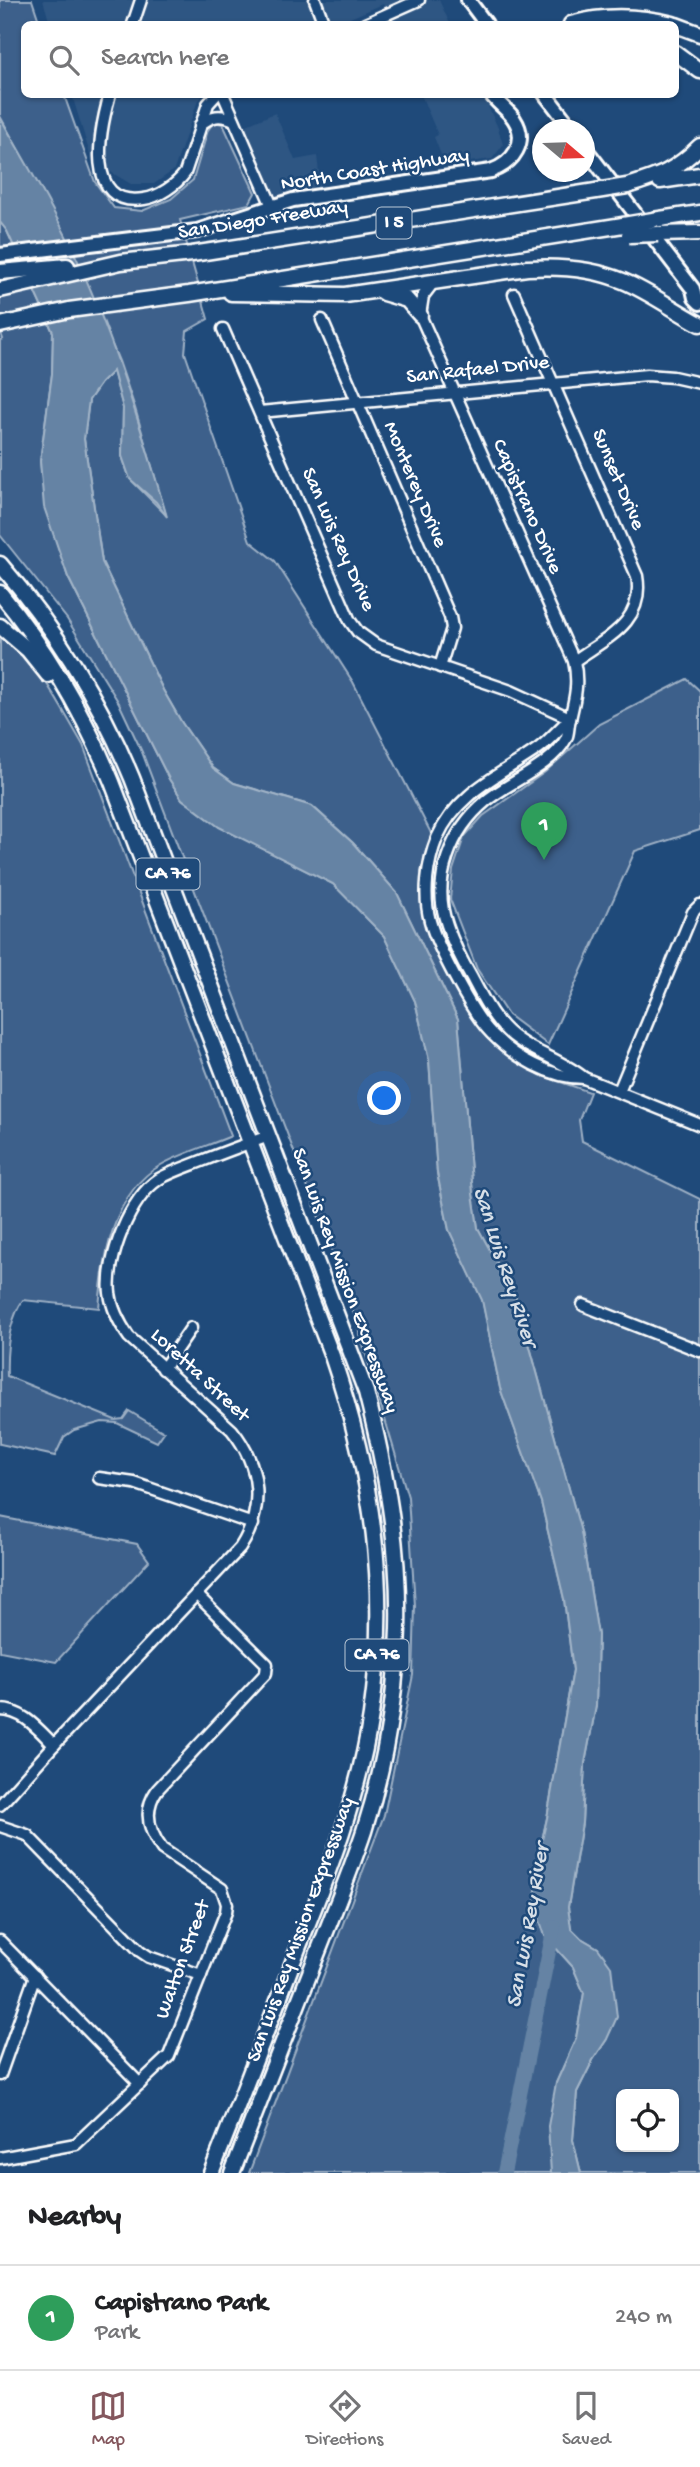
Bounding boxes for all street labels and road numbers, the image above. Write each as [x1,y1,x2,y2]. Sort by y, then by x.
street label: North Coast Highway [279,144,471,198]
street label: San Diego Freeway [176,195,350,247]
road number: I 5 [376,208,412,238]
street label: San Rafael Drive [405,351,552,391]
street label: Monterey Drive [376,418,452,553]
street label: Sunset Drive [584,426,650,535]
street label: Capistrano Drive [485,436,567,579]
street label: San Luis Rey Drive [294,465,380,617]
road number: CA 76 [136,859,200,890]
street label: San Luis Rey Mission Expressway [284,1145,404,1417]
street label: Loretta Street [144,1324,256,1430]
road number: CA 76 [346,1639,408,1670]
street label: San Luis Rey Mission Expressway [242,1794,362,2066]
street label: Walton Street [151,1895,218,2023]

